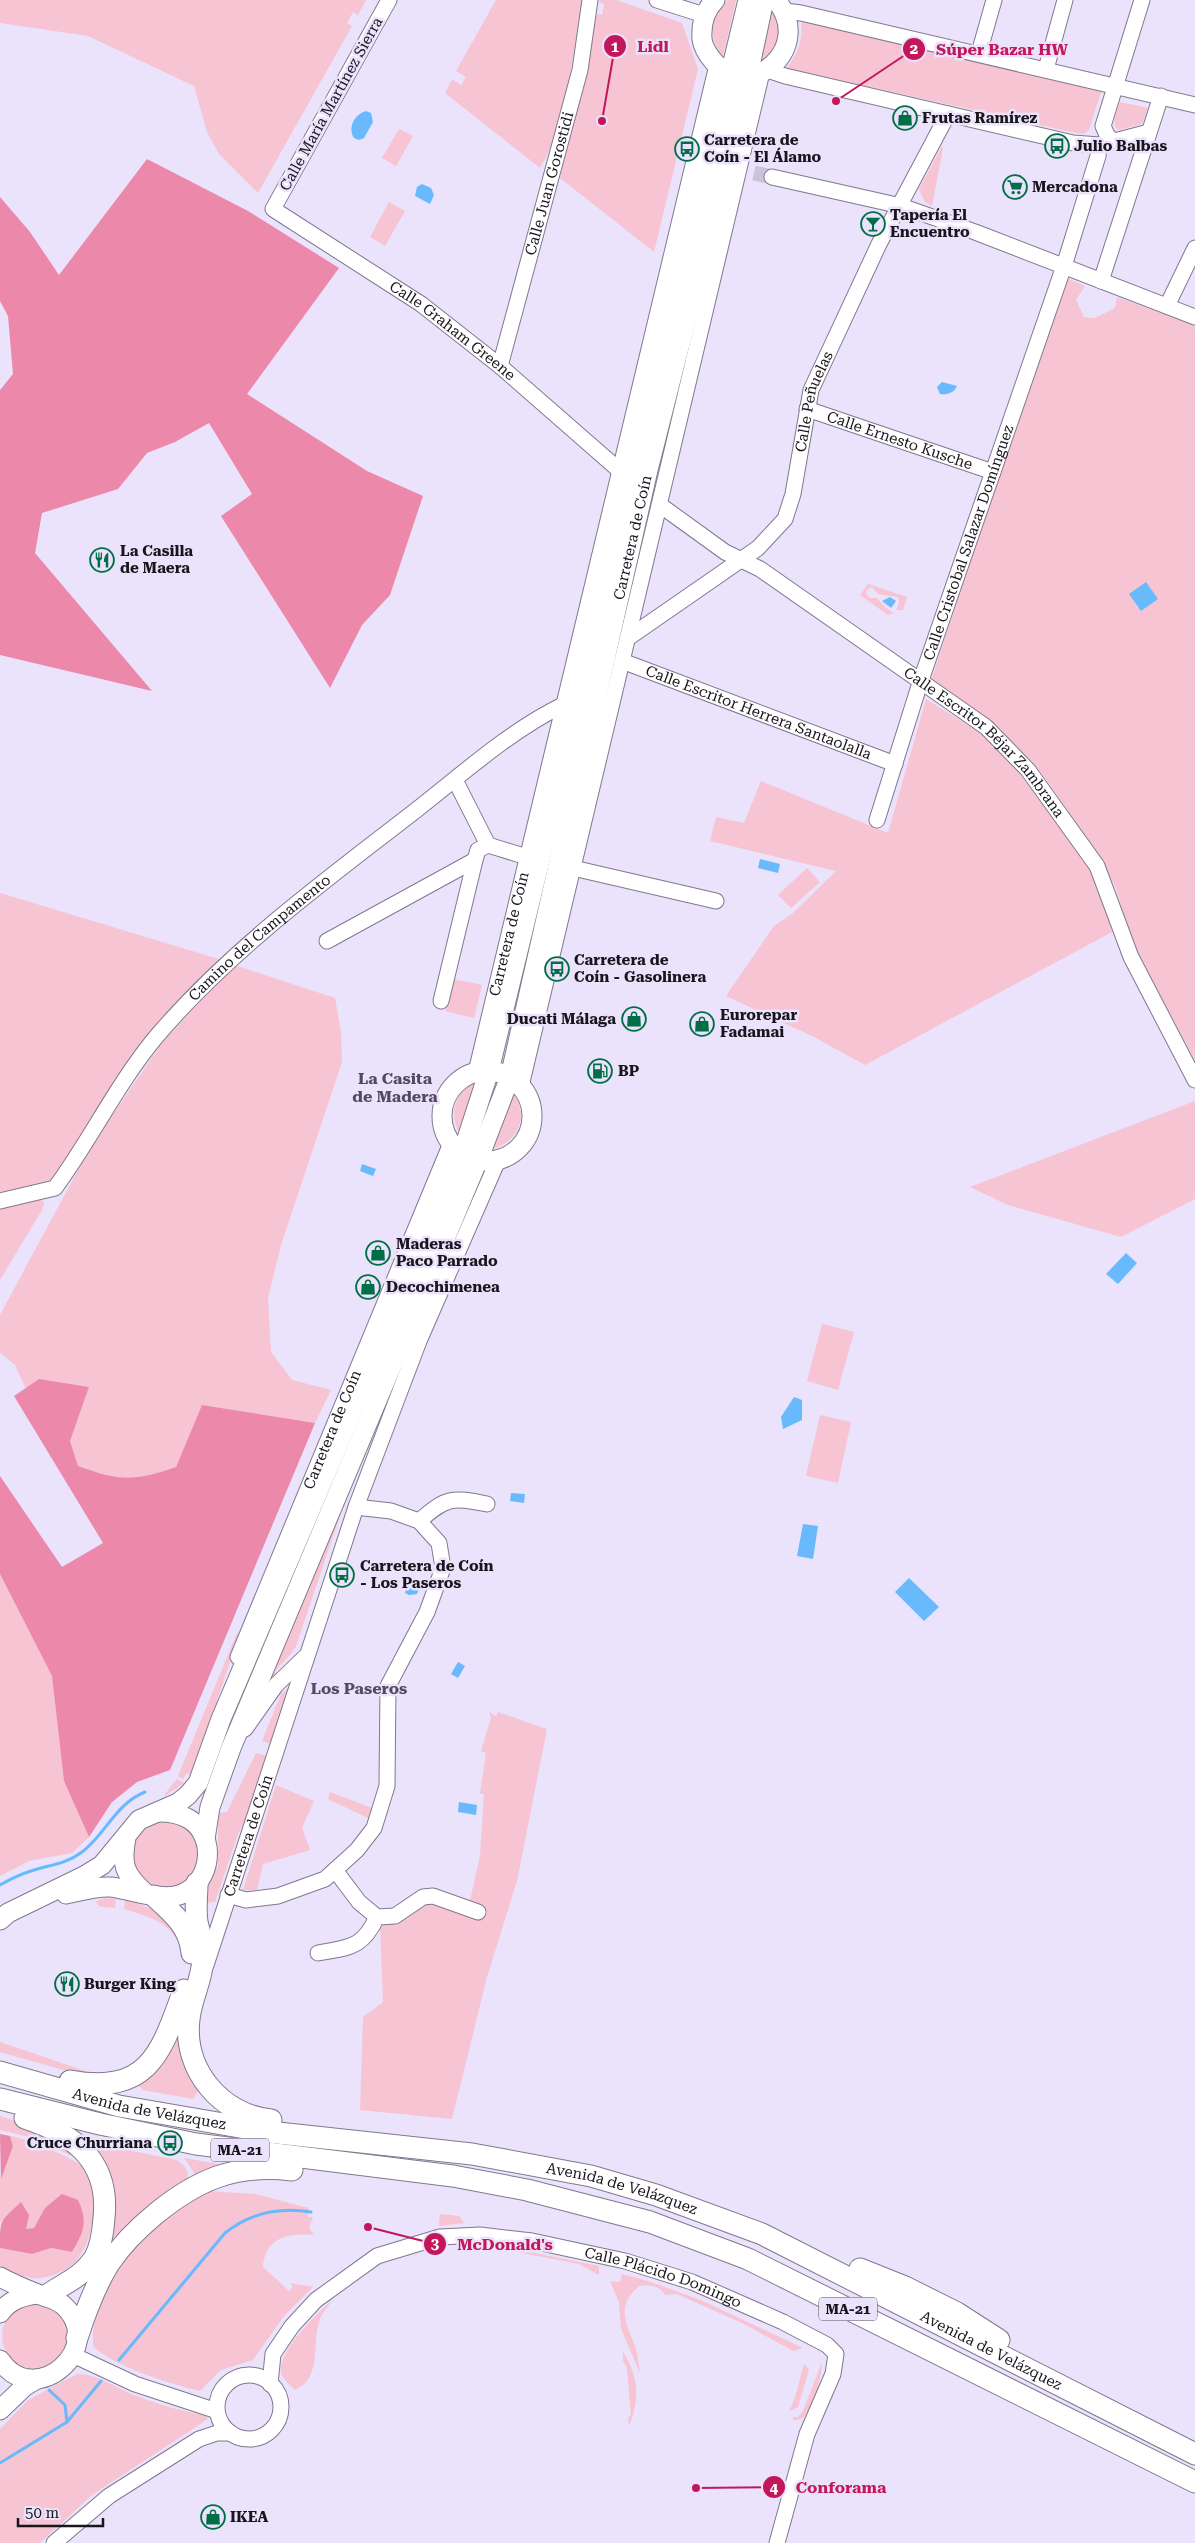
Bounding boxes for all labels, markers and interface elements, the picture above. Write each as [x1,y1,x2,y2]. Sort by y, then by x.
street label: Calle María Martínez Sierra [276,14,386,194]
callout: Lidl [602,31,679,62]
callout: Súper Bazar HW [902,34,1078,65]
text: Lidl [637,37,669,56]
text: 1 [611,38,620,56]
text: 2 [910,40,918,58]
text: Súper Bazar HW [936,40,1068,59]
shop icon: Frutas Ramírez [892,105,918,131]
place label: Frutas Ramírez [922,109,1037,127]
street label: Calle Juan Gorostidi [521,110,577,257]
place label: Carretera de Coín - El Álamo [704,131,822,166]
bus stop icon: Julio Balbas [1044,133,1070,159]
bus stop icon: Carretera de Coín - El Álamo [674,136,700,162]
place label: Julio Balbas [1074,137,1167,155]
supermarket icon: Mercadona [1002,174,1028,200]
place label: Mercadona [1032,178,1118,196]
place label: Tapería El Encuentro [890,206,970,241]
bar icon: Tapería El Encuentro [860,211,886,237]
street label: Calle Graham Greene [386,277,519,384]
street label: Calle Peñuelas [791,348,837,454]
street label: Calle Ernesto Kusche [825,407,975,473]
street label: Calle Cristobal Salazar Domínguez [919,423,1017,663]
street label: Carretera de Coín [610,473,656,602]
place label: La Casilla de Maera [120,542,193,577]
restaurant icon: La Casilla de Maera [89,547,115,573]
street label: Calle Escritor Herrera Santaolalla [643,662,874,763]
street label: Calle Escritor Béjar Zambrana [900,663,1068,821]
street label: Carretera de Coín [485,870,533,998]
street label: Camino del Campamento [185,871,334,1005]
place label: Carretera de Coín - Gasolinera [574,951,706,986]
bus stop icon: Carretera de Coín - Gasolinera [544,956,570,982]
shop icon: Ducati Málaga [621,1006,647,1032]
place label: Eurorepar Fadamai [720,1006,797,1041]
place label: Ducati Málaga [507,1010,616,1028]
shop icon: Eurorepar Fadamai [689,1011,715,1037]
fuel station icon: BP [587,1058,613,1084]
place label: BP [618,1062,640,1080]
district label: La Casita de Madera [352,1069,438,1106]
place label: Maderas Paco Parrado [396,1235,498,1270]
shop icon: Maderas Paco Parrado [365,1240,391,1266]
shop icon: Decochimenea [355,1274,381,1300]
place label: Decochimenea [386,1278,500,1296]
street label: Carretera de Coín [300,1367,365,1492]
place label: Carretera de Coín - Los Paseros [360,1557,494,1592]
bus stop icon: Carretera de Coín - Los Paseros [329,1562,355,1588]
district label: Los Paseros [311,1679,407,1698]
street label: Carretera de Coín [220,1772,277,1899]
restaurant icon: Burger King [54,1971,80,1997]
place label: Burger King [84,1975,176,1993]
street label: Avenida de Velázquez [71,2084,227,2133]
bus stop icon: Cruce Churriana [157,2130,183,2156]
place label: Cruce Churriana [27,2134,152,2152]
road number: MA-21 [211,2138,269,2162]
street label: Avenida de Velázquez [545,2159,700,2218]
callout: McDonald's [422,2229,563,2260]
text: 3 [431,2235,440,2253]
text: McDonald's [457,2235,553,2254]
street label: Calle Plácido Domingo [583,2244,744,2312]
road number: MA-21 [819,2298,877,2320]
street label: Avenida de Velázquez [918,2307,1065,2394]
callout: Conforama [761,2472,897,2503]
text: Conforama [796,2478,887,2497]
text: 4 [770,2479,779,2497]
scale bar [18,2496,102,2528]
text: 50 m [25,2504,60,2522]
shop icon: IKEA [200,2504,226,2530]
place label: IKEA [230,2508,269,2526]

